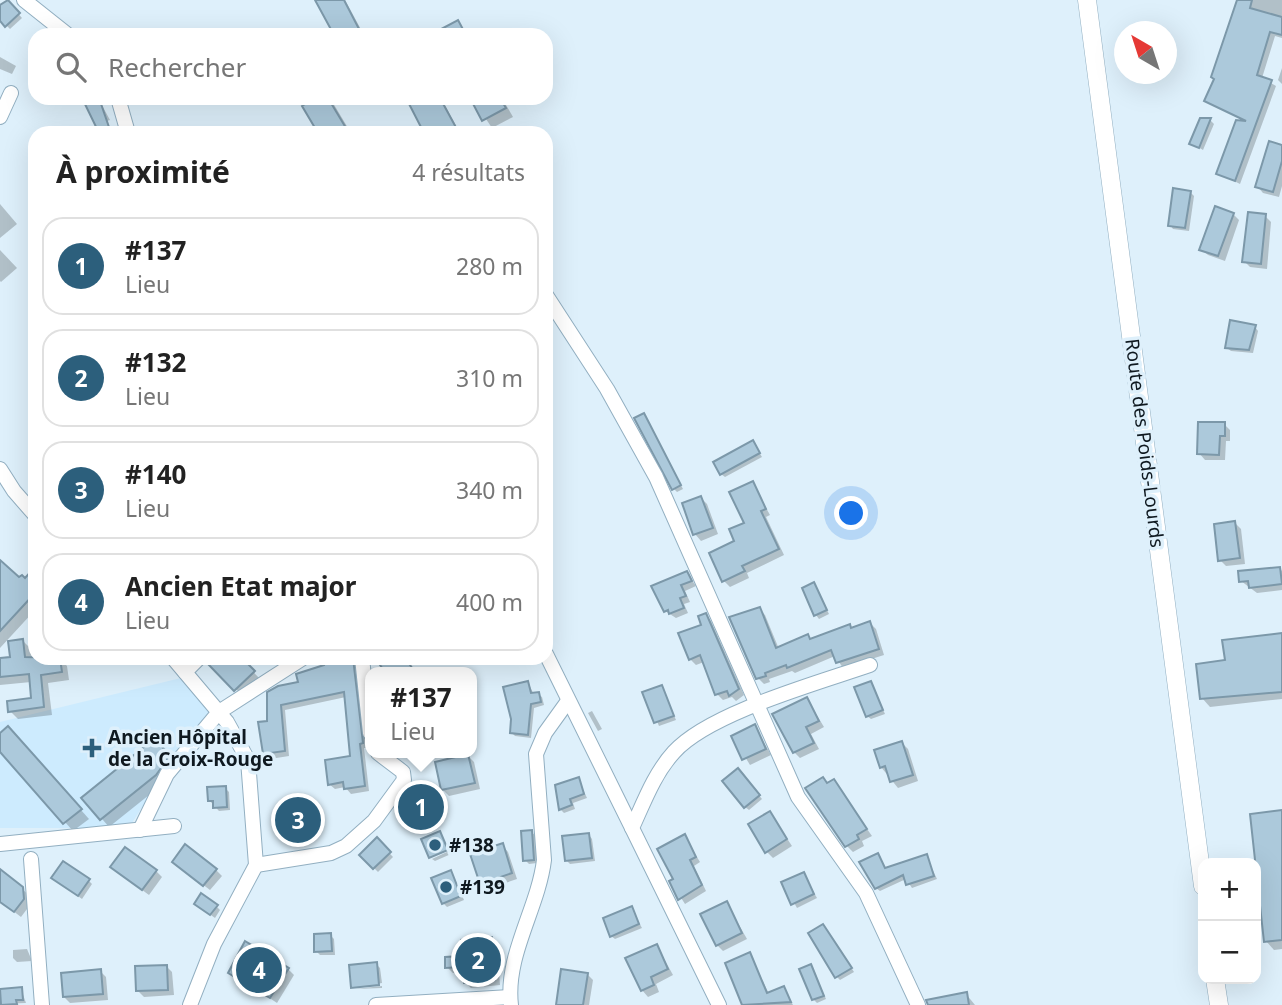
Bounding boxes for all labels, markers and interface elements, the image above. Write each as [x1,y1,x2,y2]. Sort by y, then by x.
north arrow [1114,21,1177,84]
search box [28,28,553,105]
icon: search [52,48,90,86]
text: Rechercher [108,49,246,85]
text: À proximité [56,151,230,192]
text: 4 résultats [412,156,525,188]
text: #137 [125,232,186,268]
text: 1 [74,250,88,282]
text: 280 m [456,250,523,282]
text: Lieu [125,268,170,300]
street label: Route des Poids-Lourds [1119,337,1171,549]
text: #132 [125,344,186,380]
text: 2 [74,362,88,394]
text: 310 m [456,362,523,394]
text: Lieu [125,380,170,412]
text: #140 [125,456,186,492]
text: 3 [74,474,88,506]
text: 340 m [456,474,523,506]
text: Lieu [125,492,170,524]
your location [834,496,868,530]
text: Ancien Etat major [125,568,356,604]
text: 4 [74,586,88,618]
text: 400 m [456,586,523,618]
text: Lieu [125,604,170,636]
popup [365,667,477,758]
text: #137 [390,679,452,715]
text: Lieu [390,715,435,747]
place label: Ancien Hôpital de la Croix-Rouge [108,724,273,772]
marker: Ancien Hôpital de la Croix-Rouge [82,738,102,758]
pin: 1 [398,781,444,833]
pin: 3 [275,794,321,846]
place label: #138 [449,832,494,858]
marker: #138 [427,837,443,853]
map controls [1198,858,1261,984]
button: + [1198,858,1261,921]
place label: #139 [460,874,505,900]
marker: #139 [438,879,454,895]
button: − [1198,921,1261,984]
pin: 2 [455,934,501,986]
pin: 4 [236,944,282,996]

